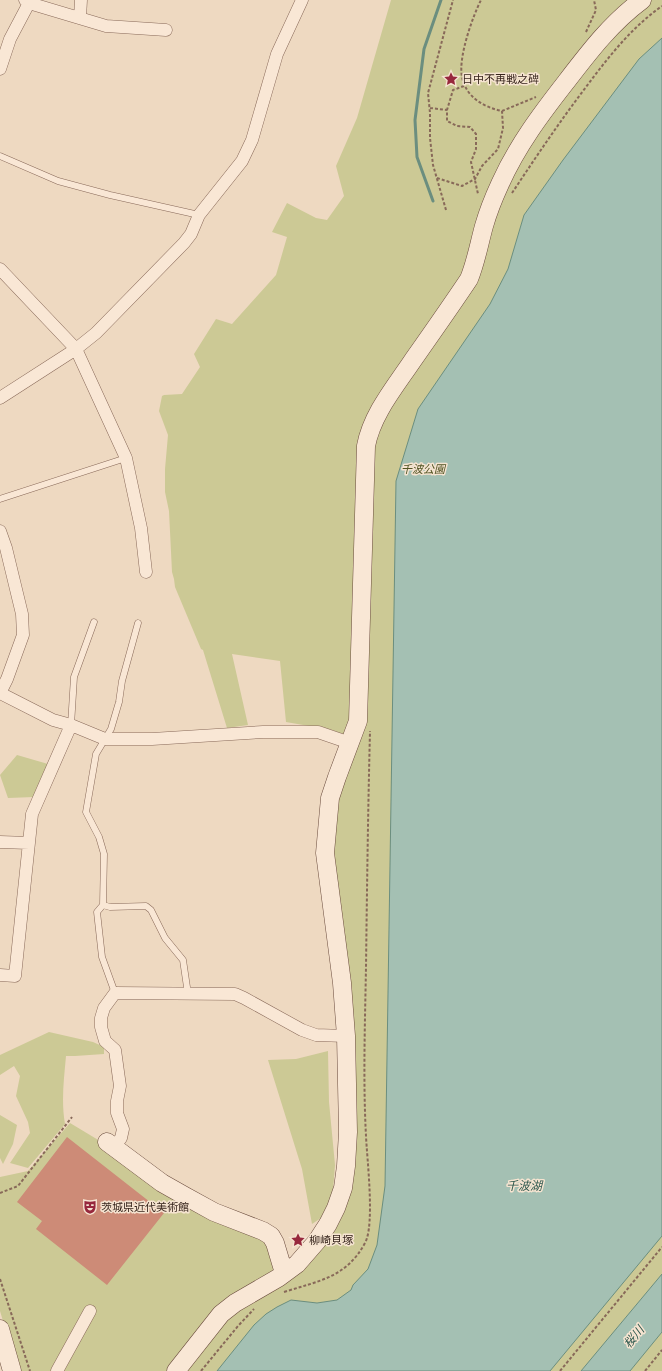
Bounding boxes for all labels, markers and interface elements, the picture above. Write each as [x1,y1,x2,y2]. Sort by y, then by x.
place icon: 日中不再戦之碑 [443,71,459,87]
place label: 日中不再戦之碑 [462,73,539,86]
park label: 千波公園 [401,463,447,476]
water label: 千波湖 [506,1179,544,1193]
theatre icon: 茨城県近代美術館 [82,1199,98,1215]
place label: 茨城県近代美術館 [101,1201,189,1214]
place icon: 柳崎貝塚 [290,1232,306,1248]
place label: 柳崎貝塚 [309,1234,353,1247]
water label: 桜川 [621,1322,648,1351]

